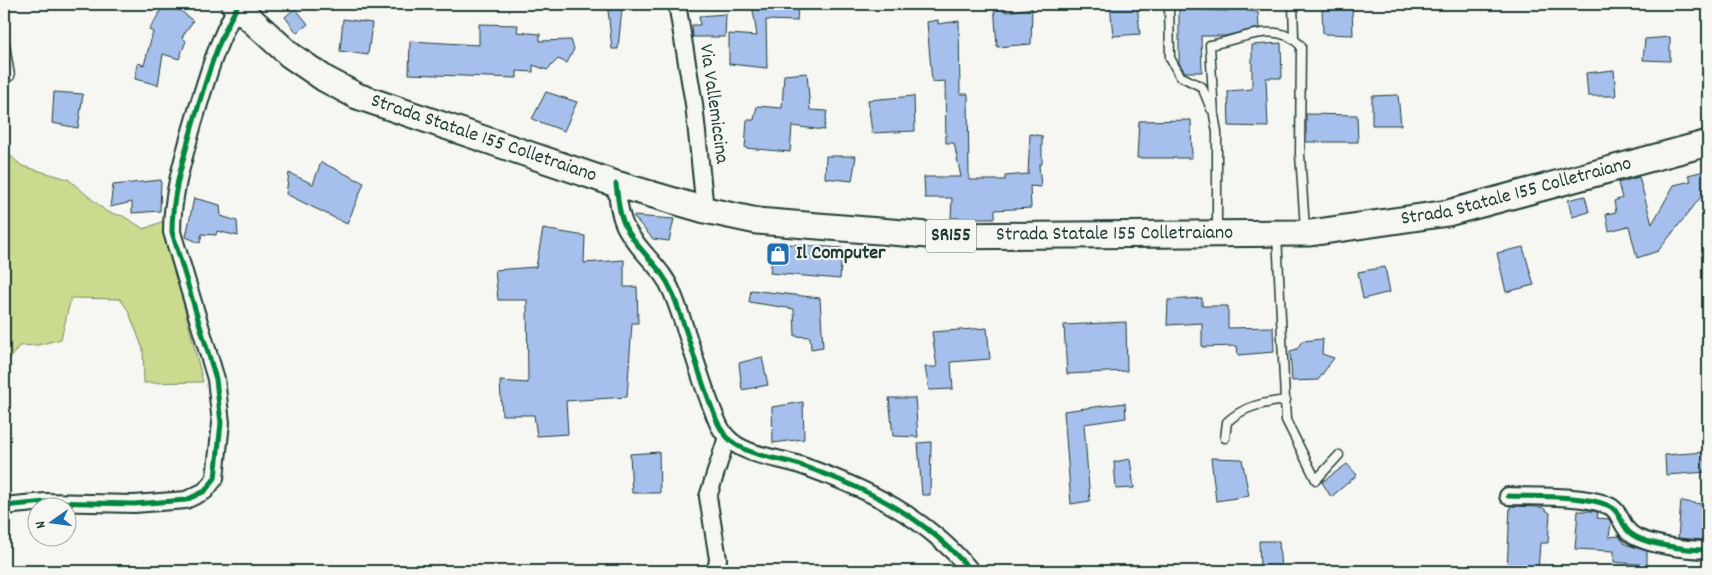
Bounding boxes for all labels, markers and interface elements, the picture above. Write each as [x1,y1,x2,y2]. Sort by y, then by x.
street label: Via Vallemiccina [691,42,735,166]
street label: Strada Statale 155 Colletraiano [367,88,600,190]
street label: Strada Statale 155 Colletraiano [1399,150,1635,234]
road number: SR155 [926,220,976,252]
street label: Strada Statale 155 Colletraiano [996,220,1233,250]
place label: Il Computer [796,240,886,268]
shop icon: Il Computer [765,241,791,267]
north arrow [28,498,78,548]
text: N [31,519,52,530]

